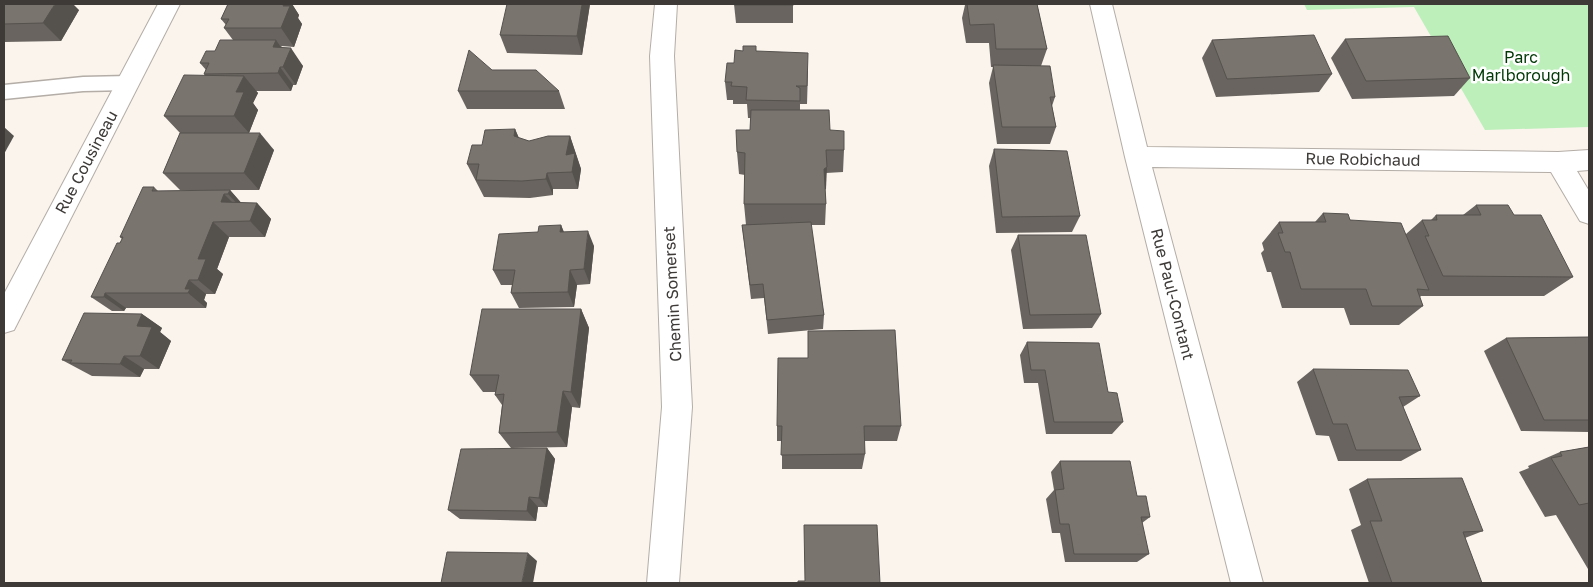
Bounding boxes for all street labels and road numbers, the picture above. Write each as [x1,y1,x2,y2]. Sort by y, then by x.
street label: Rue Cousineau [50,107,122,217]
street label: Rue Robichaud [1305,148,1421,170]
street label: Chemin Somerset [658,226,686,362]
street label: Rue Paul-Contant [1147,226,1199,362]

